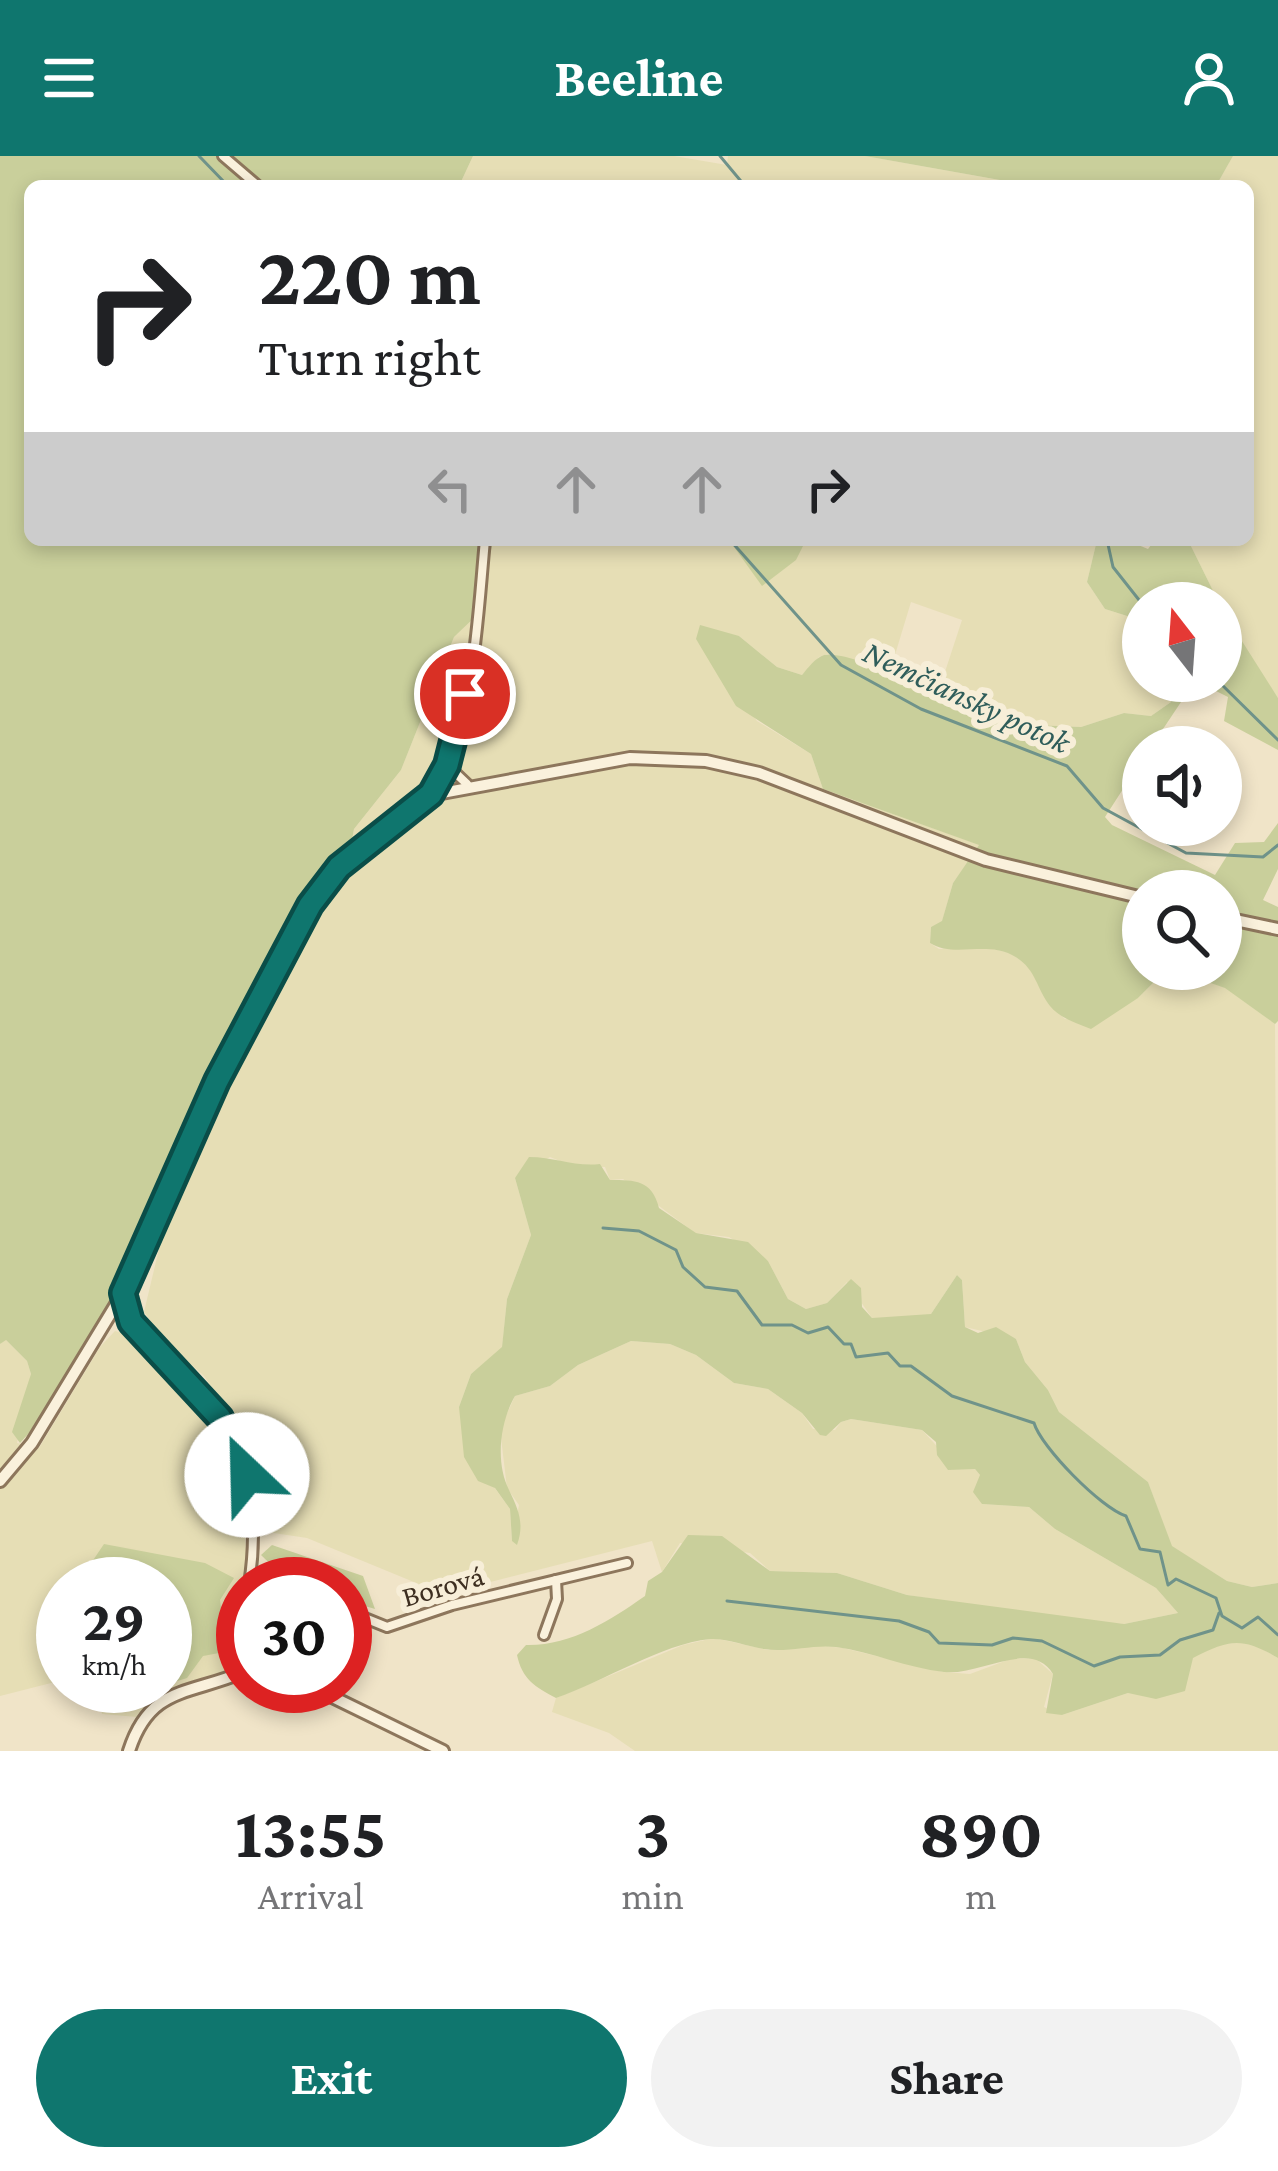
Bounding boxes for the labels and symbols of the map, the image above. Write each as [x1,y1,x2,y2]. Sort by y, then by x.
north arrow [1122,582,1242,702]
water label: Nemčiansky potok [858,632,1077,761]
pin [414,643,516,745]
position arrow [184,1412,310,1538]
speed limit sign: 30 [216,1557,372,1713]
street label: Borová [398,1558,488,1613]

